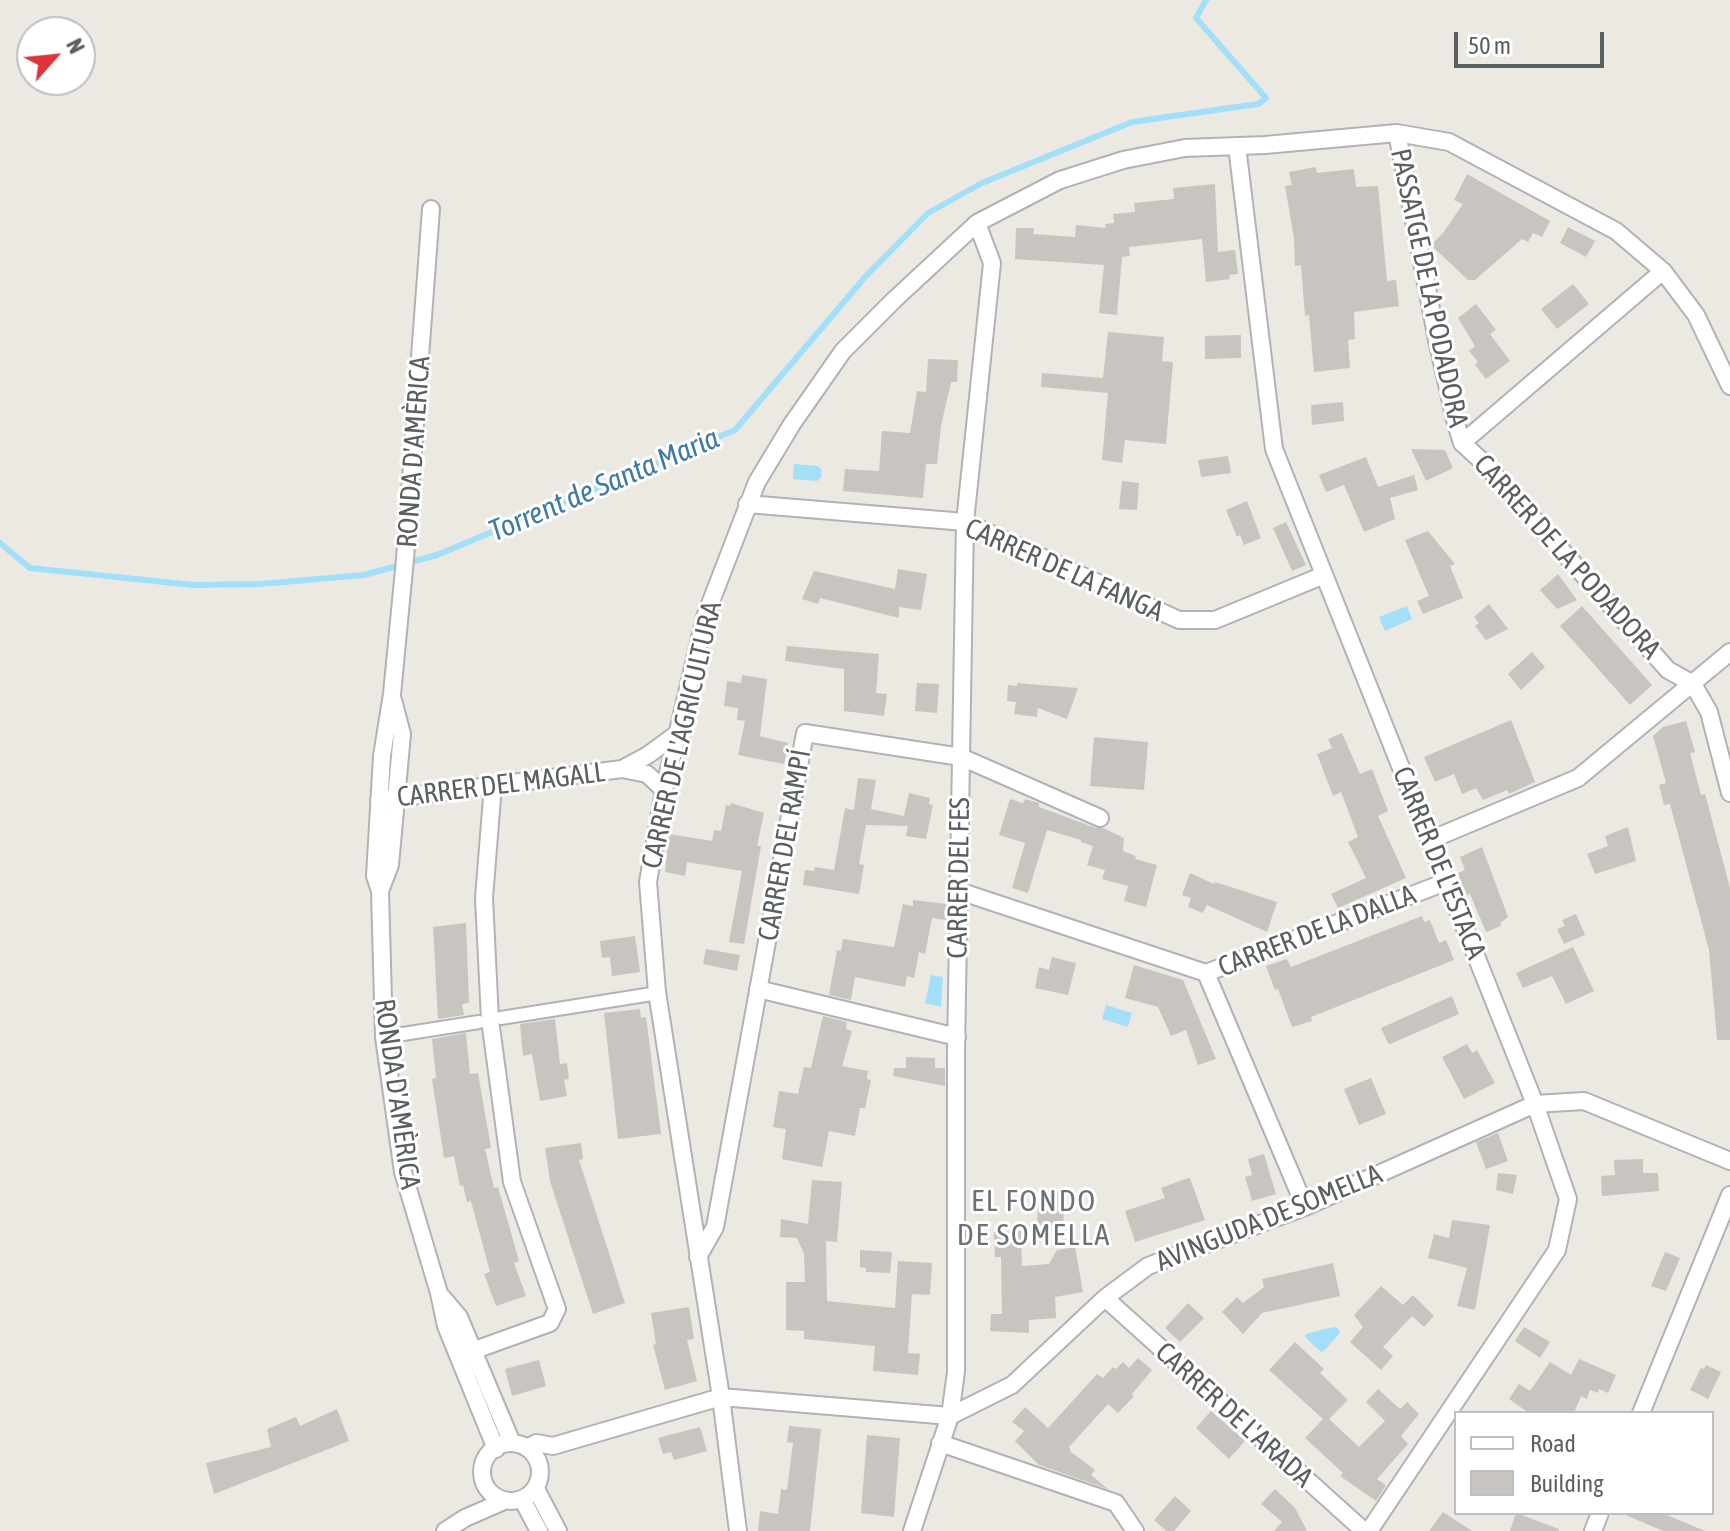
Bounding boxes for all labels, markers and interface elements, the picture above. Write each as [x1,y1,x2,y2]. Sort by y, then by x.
north arrow [16,16,96,96]
scale bar [1458,16,1608,66]
text: 50 m [1468,32,1511,59]
text: N [61,34,90,58]
street label: PASSATGE DE LA PODADORA [1383,146,1475,430]
street label: RONDA D'AMÈRICA [391,355,437,549]
water label: Torrent de Santa Maria [484,420,724,550]
street label: CARRER DE LA PODADORA [1466,448,1668,666]
street label: CARRER DE LA FANGA [960,511,1168,629]
street label: CARRER DE L'AGRICULTURA [635,598,729,872]
street label: CARRER DEL RAMPÍ [752,747,818,943]
street label: CARRER DEL MAGALL [395,756,607,814]
street label: CARRER DE L'ESTACA [1385,762,1493,964]
street label: CARRER DEL FES [941,797,977,959]
street label: CARRER DE LA DALLA [1214,878,1420,984]
street label: RONDA D'AMÈRICA [367,997,427,1191]
street label: AVINGUDA DE SOMELLA [1151,1157,1387,1279]
district label: EL FONDO DE SOMELLA [957,1184,1111,1254]
street label: CARRER DE L'ARADA [1148,1335,1320,1495]
legend [1454,1411,1714,1515]
text: Road [1530,1430,1576,1457]
text: Building [1530,1470,1603,1497]

